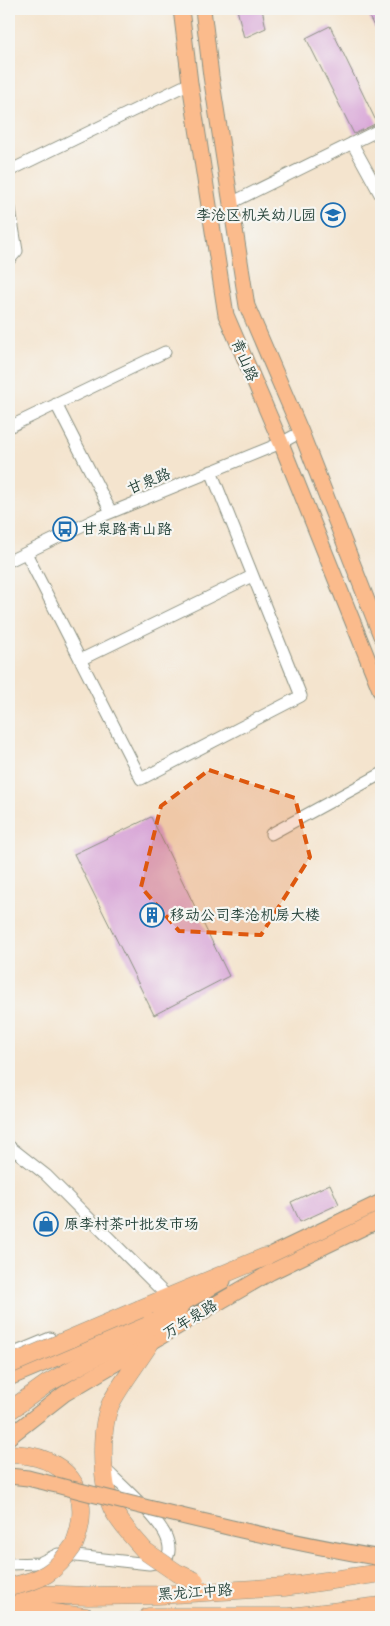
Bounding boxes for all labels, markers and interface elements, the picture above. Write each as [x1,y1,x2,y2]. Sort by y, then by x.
place label: 李沧区机关幼儿园 [196,202,316,228]
school or university icon: 李沧区机关幼儿园 [320,202,346,228]
street label: 青山路 [224,334,266,386]
street label: 甘泉路 [123,461,175,501]
bus stop icon: 甘泉路青山路 [52,516,78,542]
place label: 甘泉路青山路 [82,516,172,542]
building icon: 移动公司李沧机房大楼 [139,902,165,928]
place label: 移动公司李沧机房大楼 [170,902,320,928]
shop icon: 原李村茶叶批发市场 [33,1211,59,1237]
place label: 原李村茶叶批发市场 [64,1211,199,1237]
street label: 万年泉路 [158,1292,222,1346]
street label: 黑龙江中路 [157,1576,233,1608]

